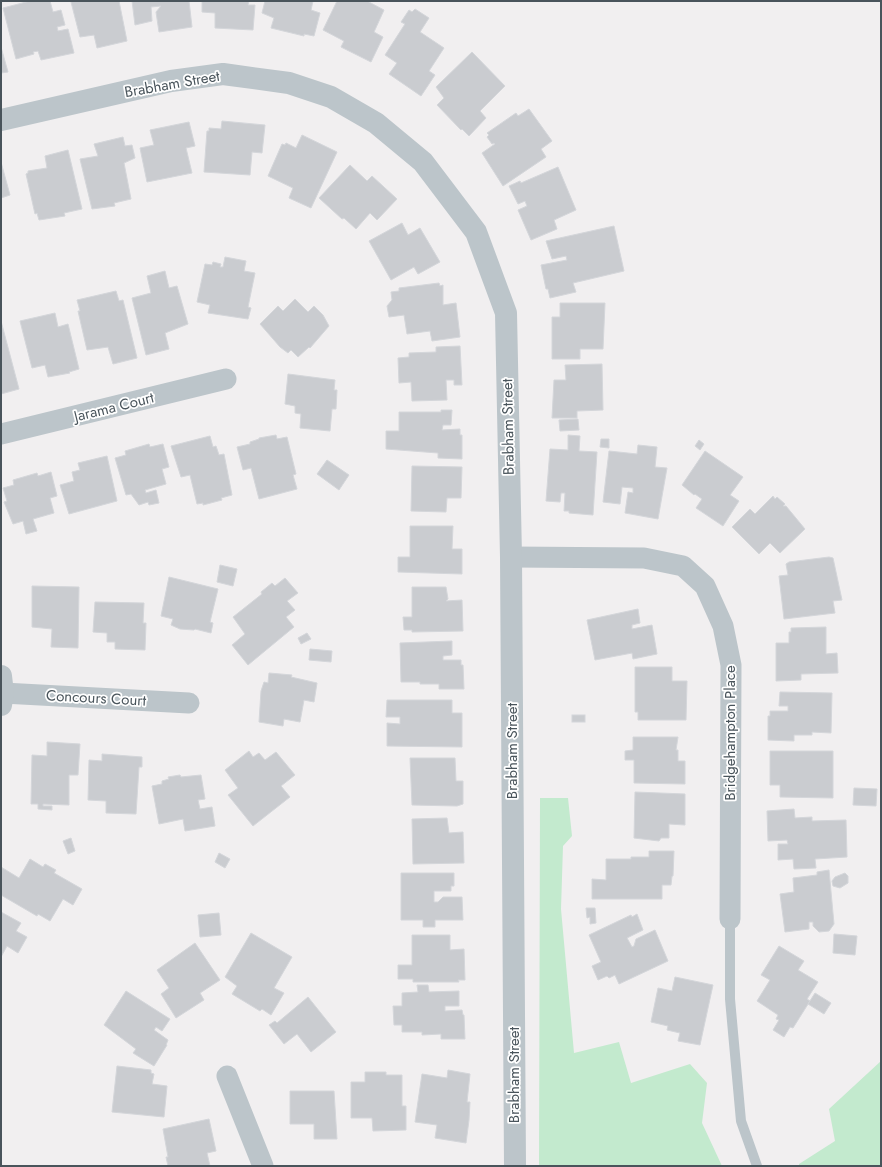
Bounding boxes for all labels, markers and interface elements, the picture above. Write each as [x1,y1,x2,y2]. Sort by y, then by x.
street label: Brabham Street [123,65,222,103]
street label: Brabham Street [496,378,520,475]
street label: Jarama Court [70,386,157,428]
street label: Bridgehampton Place [719,665,741,801]
street label: Concours Court [45,684,147,712]
street label: Brabham Street [501,702,523,799]
street label: Brabham Street [503,1026,525,1123]

